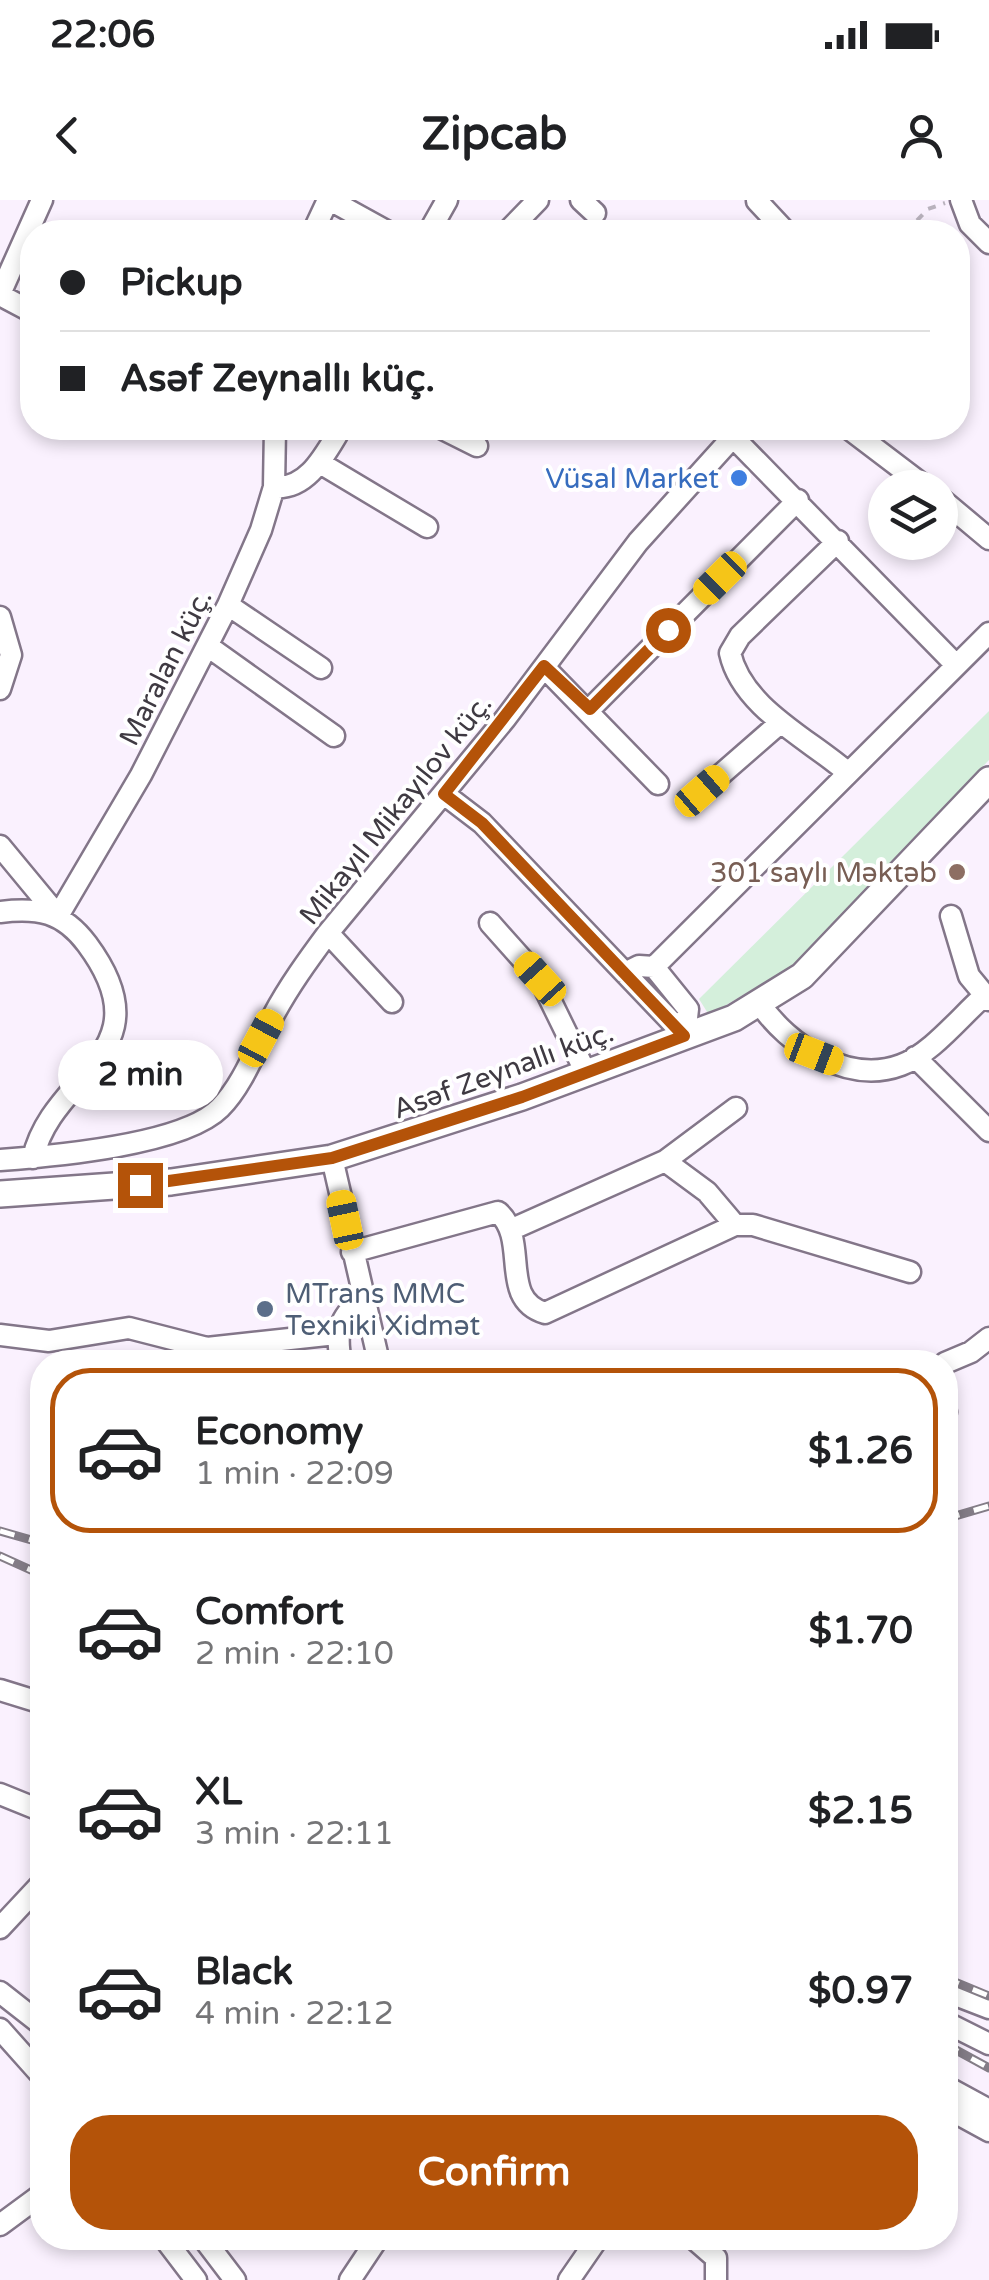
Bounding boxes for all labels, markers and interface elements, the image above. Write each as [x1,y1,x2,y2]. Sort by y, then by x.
text: 22:06 [50,12,155,58]
icon: back [40,108,95,163]
text: Zipcab [422,108,567,162]
icon: person [894,108,949,163]
text: Pickup [120,260,243,306]
text: Asəf Zeynallı küç. [120,356,435,402]
place label: Vüsal Market [545,462,719,496]
marker: Vüsal Market [728,467,750,489]
map controls [868,470,958,560]
button: layers [868,470,958,560]
car [688,546,752,610]
street label: Maralan küç. [112,584,220,751]
route start [646,608,691,653]
street label: Mikayıl Mikayılov küç. [292,687,499,932]
car [670,760,734,822]
place label: 301 saylı Məktəb [710,856,937,890]
marker: 301 saylı Məktəb [946,861,968,883]
car [509,947,571,1011]
car [234,1004,288,1072]
street label: Asəf Zeynallı küç. [388,1015,618,1127]
car [781,1029,847,1079]
callout: 2 min [58,1040,222,1110]
text: 2 min [98,1056,183,1094]
route end [118,1163,163,1208]
car [324,1188,366,1252]
place label: MTrans MMC Texniki Xidmət [285,1277,480,1343]
marker: MTrans MMC Texniki Xidmət [254,1298,276,1320]
icon: car [75,1406,165,1496]
text: Economy [195,1409,363,1455]
text: $1.26 [808,1428,913,1474]
text: 1 min · 22:09 [195,1455,394,1493]
icon: car [75,1586,165,1676]
text: Comfort [195,1589,344,1635]
text: $1.70 [808,1608,913,1654]
text: 2 min · 22:10 [195,1635,394,1673]
icon: car [75,1766,165,1856]
text: XL [195,1769,242,1815]
text: $2.15 [808,1788,913,1834]
text: 3 min · 22:11 [195,1815,394,1853]
icon: car [75,1946,165,2036]
text: Black [195,1949,293,1995]
text: $0.97 [808,1968,913,2014]
text: 4 min · 22:12 [195,1995,394,2033]
button: Confirm [70,2115,918,2230]

